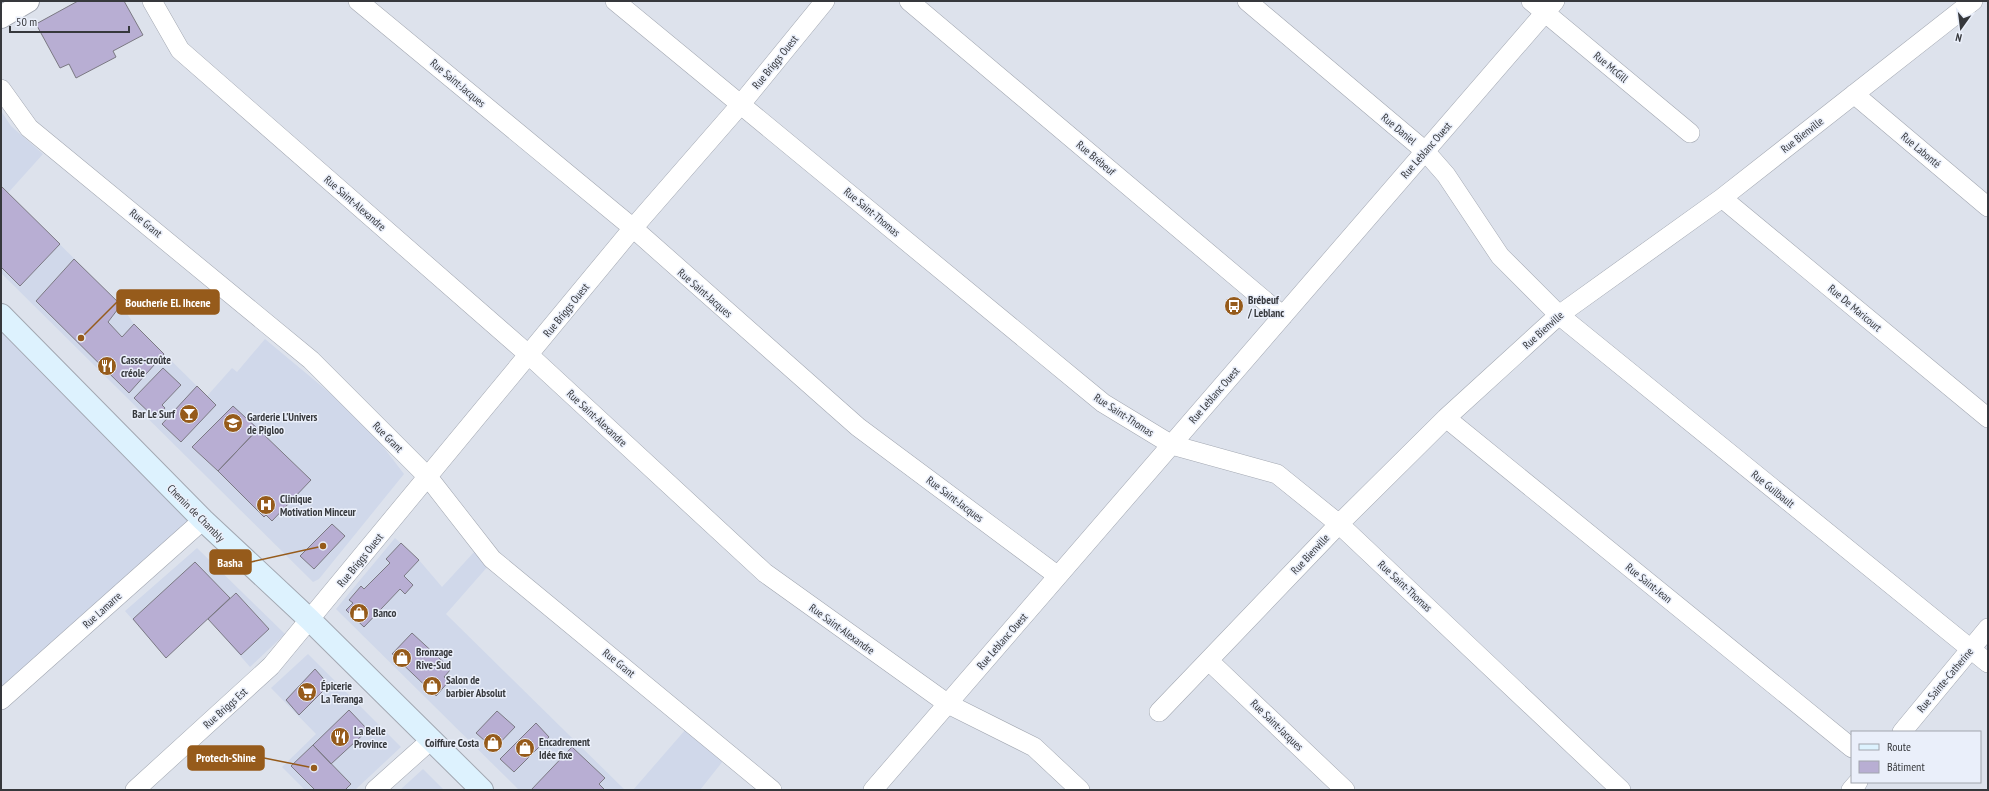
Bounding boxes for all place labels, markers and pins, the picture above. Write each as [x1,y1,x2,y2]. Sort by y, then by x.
callout: Boucherie El. Ihcene [117,290,219,314]
place label: Brébeuf / Leblanc [1247,293,1284,320]
bus stop icon: Brébeuf / Leblanc [1223,295,1245,317]
place label: Casse-croûte créole [121,353,171,380]
restaurant icon: Casse-croûte créole [96,355,118,377]
bar icon: Bar Le Surf [178,403,200,425]
place label: Bar Le Surf [132,407,176,421]
place label: Garderie L'Univers de Pigloo [247,410,318,437]
school or university icon: Garderie L'Univers de Pigloo [222,412,244,434]
place label: Clinique Motivation Minceur [280,492,357,519]
hospital icon: Clinique Motivation Minceur [255,494,277,516]
callout: Basha [210,550,251,574]
shop icon: Banco [348,602,370,624]
place label: Banco [373,606,397,620]
place label: Bronzage Rive-Sud [416,645,453,672]
shop icon: Bronzage Rive-Sud [391,647,413,669]
place label: Salon de barbier Absolut [446,673,507,700]
shop icon: Salon de barbier Absolut [421,675,443,697]
place label: Épicerie La Teranga [321,679,363,706]
supermarket icon: Épicerie La Teranga [296,681,318,703]
place label: La Belle Province [354,724,388,751]
restaurant icon: La Belle Province [329,726,351,748]
shop icon: Coiffure Costa [482,732,504,754]
place label: Encadrement Idée fixe [539,735,591,762]
place label: Coiffure Costa [425,736,479,750]
shop icon: Encadrement Idée fixe [514,737,536,759]
callout: Protech-Shine [188,746,264,770]

